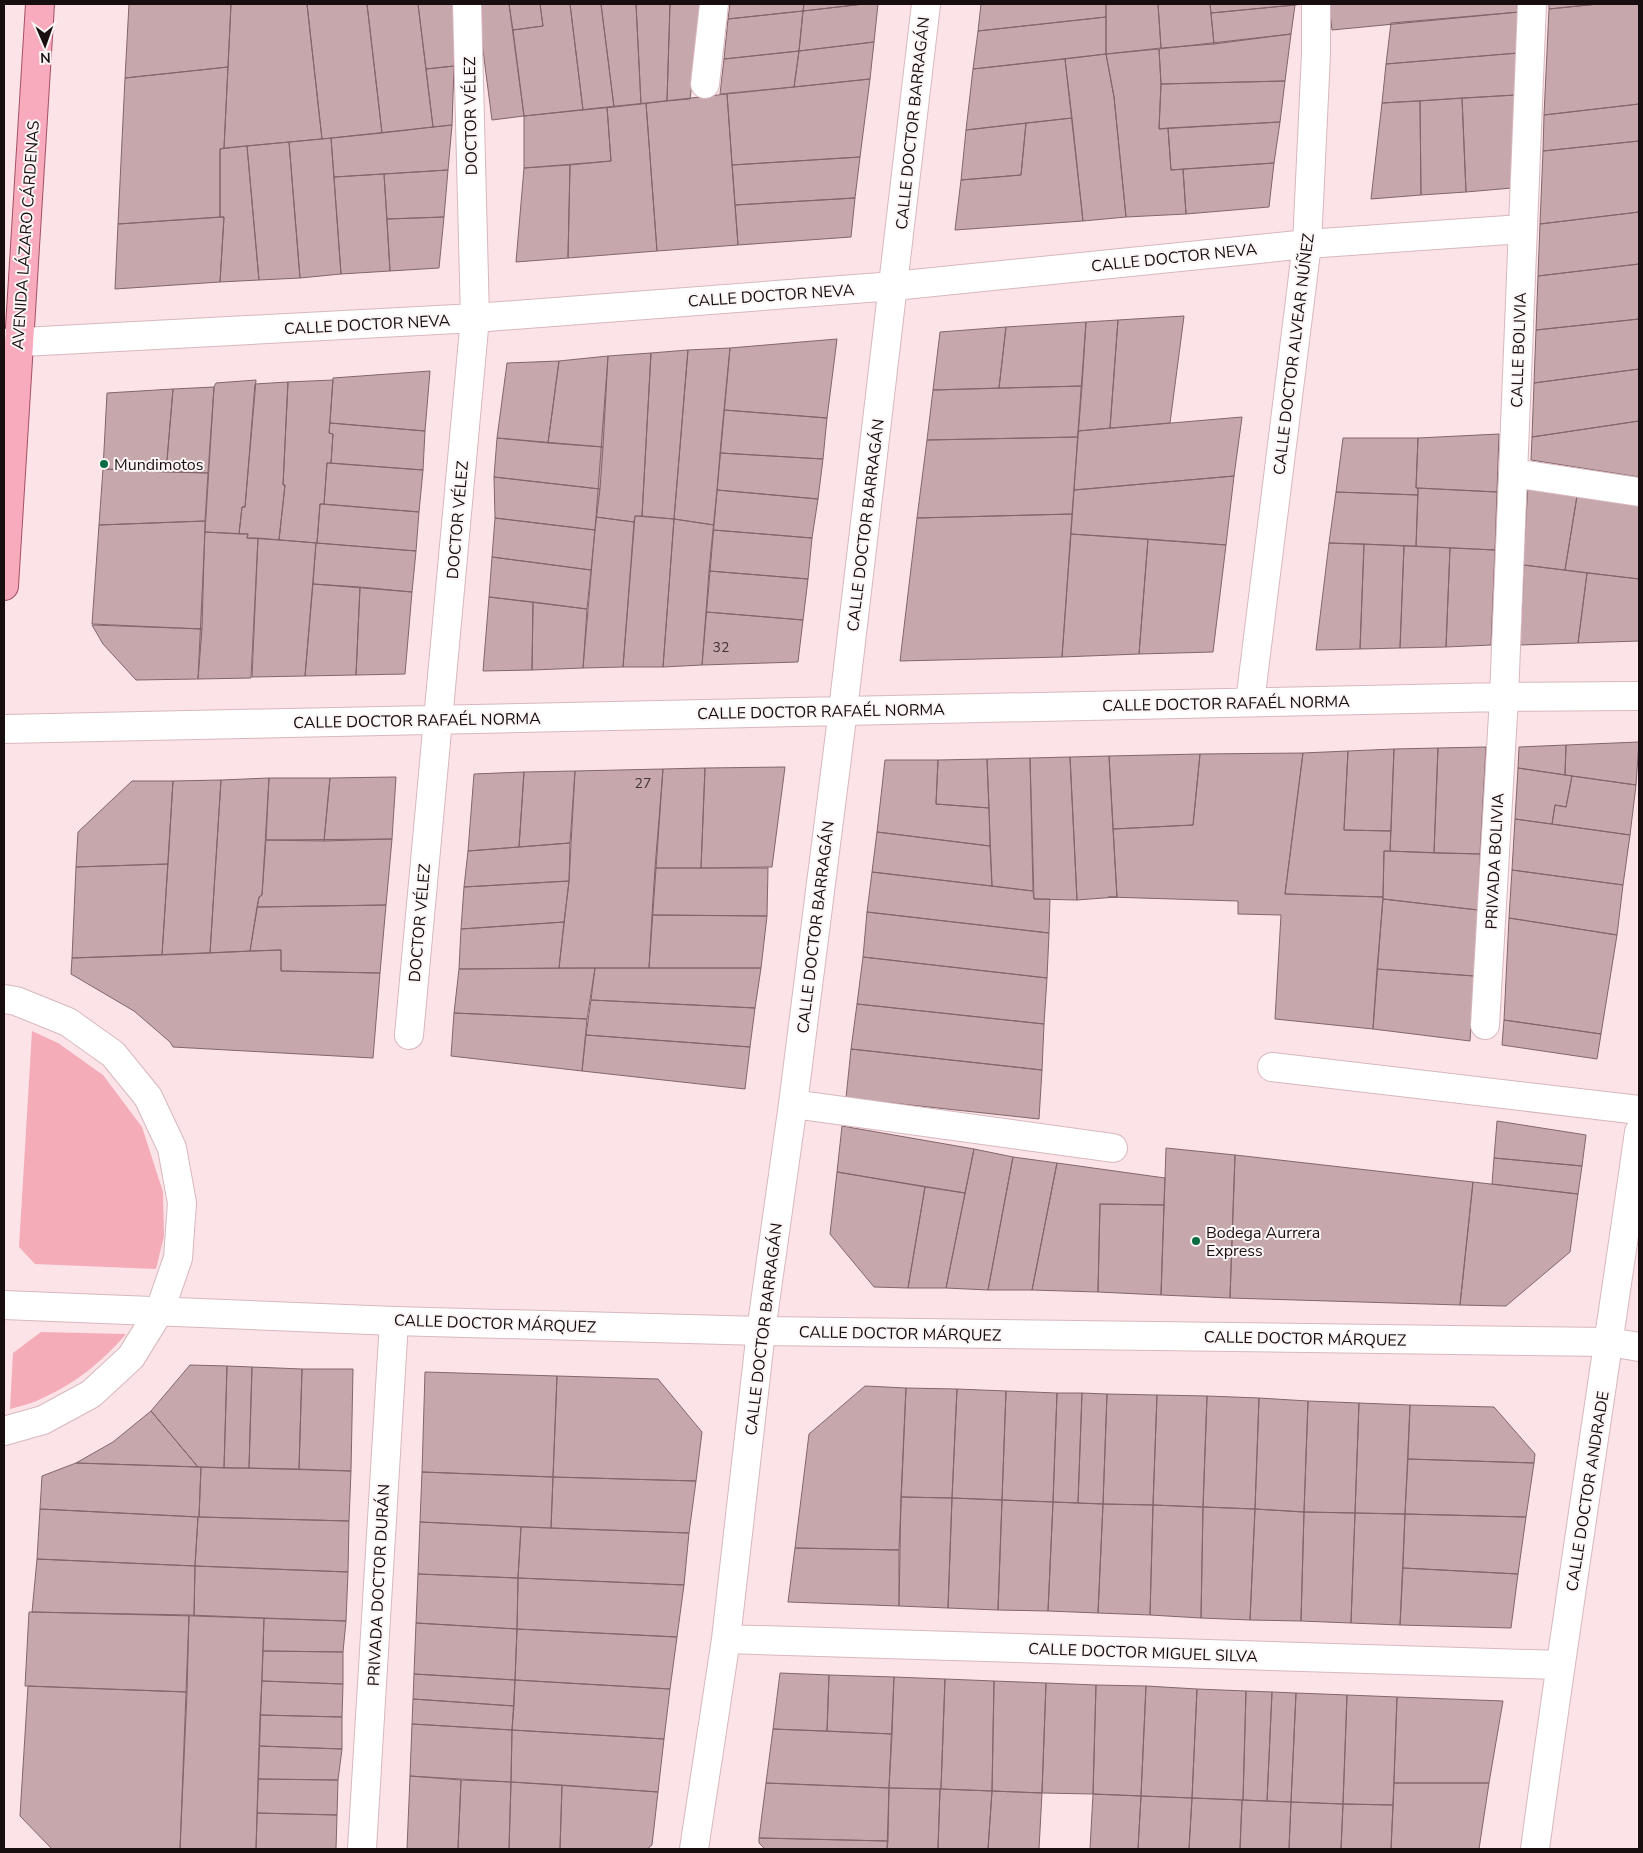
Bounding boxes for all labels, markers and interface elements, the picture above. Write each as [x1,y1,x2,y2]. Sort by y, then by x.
street label: CALLE DOCTOR BARRAGÁN [891,16,935,231]
north arrow [20,20,70,70]
text: N [40,48,51,67]
street label: DOCTOR VÉLEZ [459,56,483,175]
street label: AVENIDA LÁZARO CÁRDENAS [7,120,45,350]
street label: CALLE DOCTOR ALVEAR NÚÑEZ [1268,232,1320,476]
street label: CALLE DOCTOR NEVA [1090,238,1258,278]
street label: CALLE DOCTOR NEVA [687,279,855,313]
street label: CALLE BOLIVIA [1506,292,1532,408]
street label: CALLE DOCTOR NEVA [283,310,451,340]
street label: CALLE DOCTOR BARRAGÁN [842,418,890,633]
place label: Mundimotos [114,454,203,476]
marker: Mundimotos [98,458,110,470]
street label: DOCTOR VÉLEZ [442,460,474,580]
house number: 32 [713,638,729,657]
street label: CALLE DOCTOR RAFAÉL NORMA [1102,691,1350,717]
street label: CALLE DOCTOR RAFAÉL NORMA [697,699,945,725]
street label: CALLE DOCTOR RAFAÉL NORMA [293,708,541,734]
house number: 27 [635,774,651,793]
street label: PRIVADA BOLIVIA [1480,792,1510,930]
street label: CALLE DOCTOR BARRAGÁN [792,820,840,1035]
street label: DOCTOR VÉLEZ [404,863,436,983]
street label: CALLE DOCTOR BARRAGÁN [740,1222,788,1437]
place label: Bodega Aurrera Express [1206,1222,1320,1262]
marker: Bodega Aurrera Express [1190,1235,1202,1247]
street label: CALLE DOCTOR MÁRQUEZ [393,1309,597,1339]
street label: CALLE DOCTOR MÁRQUEZ [799,1321,1002,1347]
street label: CALLE DOCTOR MÁRQUEZ [1204,1326,1407,1352]
street label: CALLE DOCTOR ANDRADE [1561,1389,1615,1593]
street label: PRIVADA DOCTOR DURÁN [363,1483,395,1687]
street label: CALLE DOCTOR MIGUEL SILVA [1028,1638,1259,1668]

